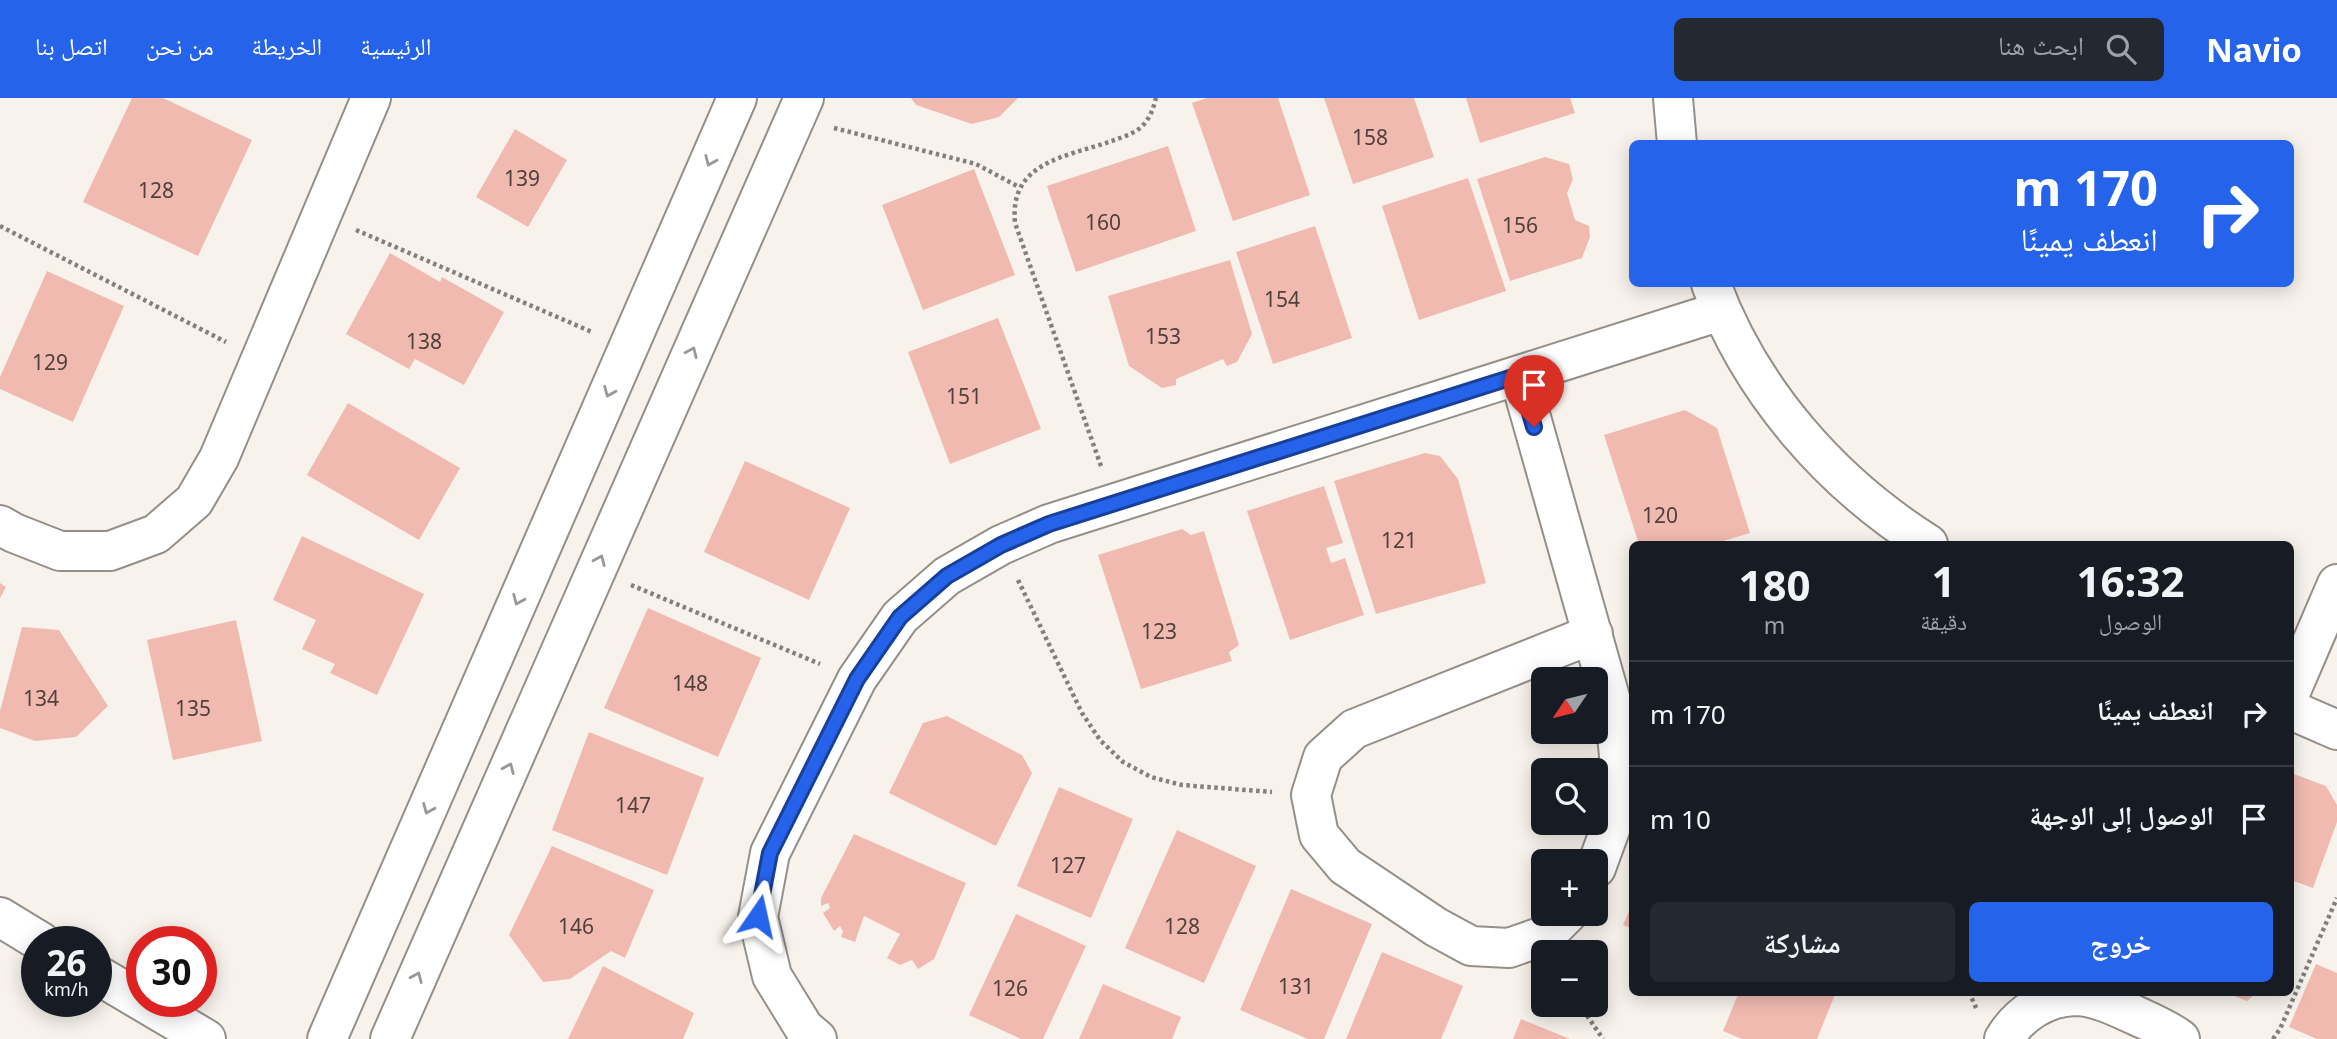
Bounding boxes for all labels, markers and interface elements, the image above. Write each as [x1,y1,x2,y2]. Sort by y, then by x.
search box [1674,18,2164,81]
text: ابحث هنا [1998,27,2084,63]
text: Navio [2206,27,2302,72]
text: اتصل بنا [35,29,108,62]
text: من نحن [146,29,214,62]
text: الخريطة [252,29,322,62]
text: الرئيسية [360,29,431,62]
icon: search [2102,30,2140,68]
house number: 158 [1352,123,1388,151]
one-way arrow [704,153,718,166]
text: 170 m [2013,154,2158,220]
house number: 139 [504,164,540,192]
icon: right [2182,168,2273,259]
house number: 128 [138,176,174,204]
house number: 160 [1085,208,1121,236]
house number: 156 [1502,211,1538,239]
text: انعطف يمينًا [2021,217,2158,260]
house number: 154 [1264,285,1300,313]
house number: 153 [1145,322,1181,350]
house number: 138 [406,327,442,355]
one-way arrow [684,347,698,359]
house number: 129 [32,348,68,376]
pin [1504,355,1564,427]
icon: arrive [1515,366,1553,404]
house number: 151 [946,382,982,410]
one-way arrow [603,384,617,397]
house number: 120 [1642,501,1678,529]
house number: 121 [1381,526,1417,554]
text: 1 [1932,552,1956,609]
text: 16:32 [2077,552,2184,609]
one-way arrow [592,555,606,567]
text: 180 [1739,556,1811,613]
one-way arrow [513,593,527,605]
text: دقيقة [1920,605,1967,637]
text: الوصول [2099,605,2162,637]
text: m [1764,609,1785,641]
house number: 123 [1141,617,1177,645]
north arrow [1531,667,1608,744]
map controls [1531,667,1608,1017]
house number: 148 [672,669,708,697]
house number: 134 [23,684,59,712]
text: انعطف يمينًا [2097,692,2214,728]
house number: 135 [175,694,211,722]
icon: right [2235,695,2273,733]
text: 170 m [1650,696,1726,732]
button: search [1531,758,1608,835]
one-way arrow [501,763,515,775]
house number: 147 [615,791,651,819]
text: الوصول إلى الوجهة [2030,797,2214,833]
icon: arrive [2235,800,2273,838]
text: 10 m [1650,801,1711,837]
one-way arrow [422,802,436,814]
button: + [1531,849,1608,926]
house number: 127 [1050,851,1086,879]
position arrow [721,879,795,953]
button: مشاركة [1650,902,1955,982]
button: خروج [1969,902,2273,982]
house number: 146 [558,912,594,940]
house number: 128 [1164,912,1200,940]
speed limit sign: 30 [126,926,217,1017]
text: 26 [46,939,87,986]
button: − [1531,940,1608,1017]
one-way arrow [409,971,423,984]
house number: 131 [1278,972,1314,1000]
house number: 126 [992,974,1028,1002]
text: km/h [44,977,89,1001]

